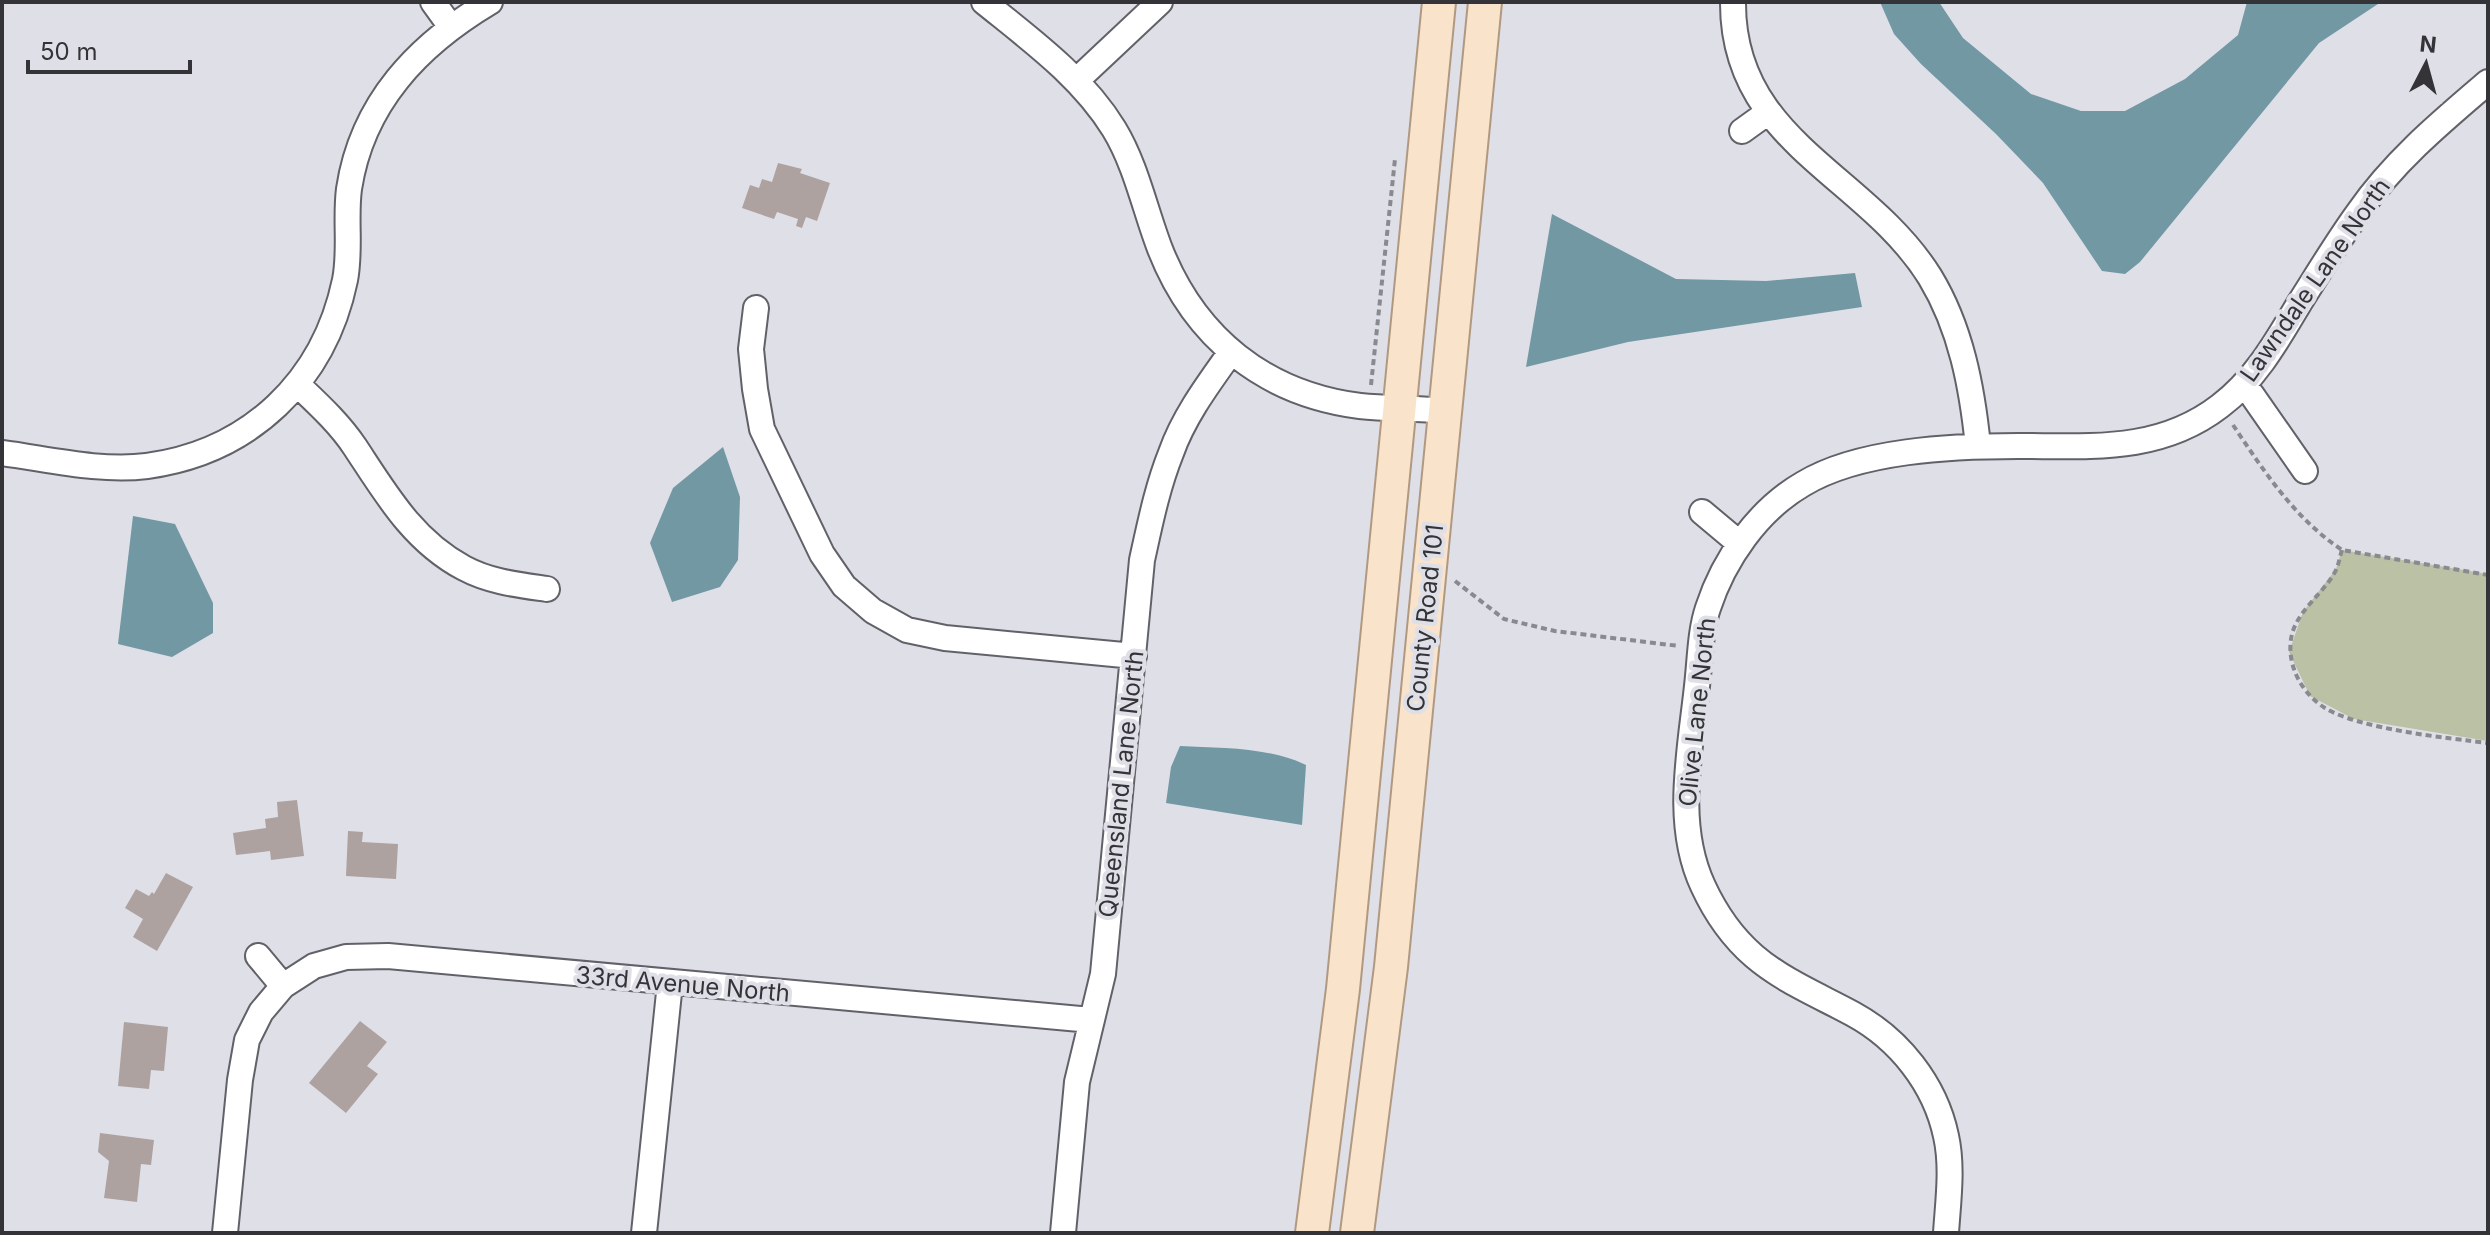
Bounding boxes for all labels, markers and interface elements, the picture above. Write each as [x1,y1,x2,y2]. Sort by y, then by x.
scale bar [28,24,190,74]
north arrow [2386,24,2466,104]
text: N [2418,30,2438,58]
text: 50 m [40,37,98,66]
street label: Lawndale Lane North [2234,173,2396,387]
street label: County Road 101 [1401,523,1449,713]
street label: Olive Lane North [1673,616,1721,808]
street label: Queensland Lane North [1093,649,1149,919]
street label: 33rd Avenue North [575,960,791,1008]

